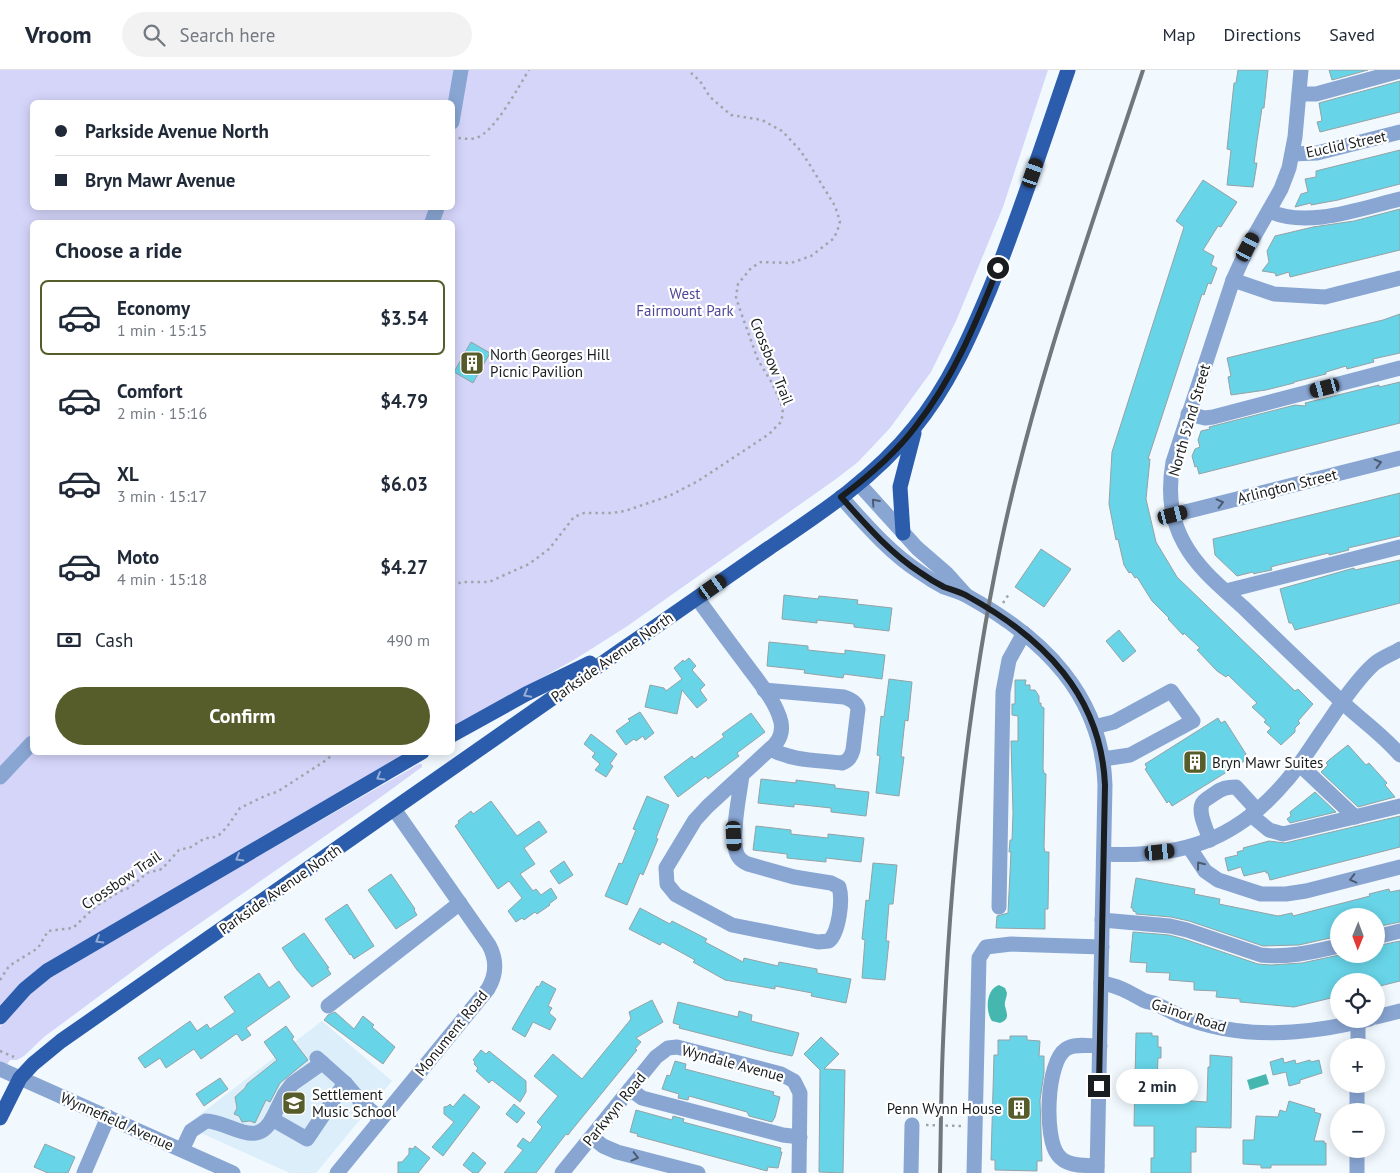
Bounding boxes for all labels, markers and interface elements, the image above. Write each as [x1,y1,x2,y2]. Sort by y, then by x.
search box [122,12,472,57]
text: Vroom [25,19,92,50]
icon: search [140,21,168,49]
text: Search here [180,23,275,47]
text: Map [1163,23,1195,46]
text: Directions [1223,23,1301,46]
text: Saved [1329,23,1375,46]
text: Parkside Avenue North [85,119,269,143]
street label: Euclid Street [1304,126,1388,162]
car [1021,156,1044,190]
text: Bryn Mawr Avenue [85,168,235,192]
car [1234,230,1261,264]
text: Choose a ride [55,236,182,264]
route start [987,257,1009,279]
park label: West Fairmount Park [636,284,735,320]
icon: car [57,295,102,340]
text: Economy [117,296,190,320]
text: $3.54 [380,306,428,330]
street label: Crossbow Trail [746,315,798,408]
text: 1 min · 15:15 [117,320,207,340]
place label: North Georges Hill Picnic Pavilion [490,345,610,381]
building icon: North Georges Hill Picnic Pavilion [459,350,485,376]
street label: North 52nd Street [1164,362,1214,478]
car [1308,377,1341,399]
icon: car [57,378,102,423]
text: Comfort [117,379,183,403]
text: $4.79 [380,389,428,413]
text: 2 min · 15:16 [117,403,207,423]
one-way arrow [1374,458,1383,469]
icon: car [57,461,102,506]
text: XL [117,462,139,486]
street label: Arlington Street [1235,464,1339,508]
text: $6.03 [380,472,428,496]
text: 3 min · 15:17 [117,486,207,506]
one-way arrow [1216,498,1225,509]
one-way arrow [872,499,881,508]
car [1156,504,1189,526]
icon: car [57,544,102,589]
text: Moto [117,545,159,569]
text: $4.27 [380,555,428,579]
text: 4 min · 15:18 [117,569,207,589]
car [696,572,729,602]
street label: Parkside Avenue North [547,608,677,706]
icon: cash [55,626,83,654]
text: Cash [95,628,133,652]
text: 490 m [387,630,430,650]
button: Confirm [55,687,430,745]
one-way arrow [523,688,532,698]
building icon: Bryn Mawr Suites [1182,749,1208,775]
place label: Bryn Mawr Suites [1212,753,1323,772]
one-way arrow [376,770,385,780]
car [725,821,742,851]
street label: Parkside Avenue North [215,840,345,938]
car [1144,843,1175,861]
street label: Crossbow Trail [78,846,165,914]
one-way arrow [236,852,245,862]
one-way arrow [1198,862,1206,871]
one-way arrow [1349,873,1357,883]
north arrow [1330,908,1385,962]
map controls [1330,908,1385,1158]
one-way arrow [95,933,104,943]
button: locate [1330,973,1385,1028]
street label: Monument Road [411,986,491,1080]
street label: Gainor Road [1149,994,1229,1036]
button: + [1330,1038,1385,1093]
street label: Wyndale Avenue [680,1040,786,1086]
street label: Parkwyn Road [578,1068,650,1150]
callout: 2 min [1116,1068,1199,1104]
route end [1088,1075,1110,1097]
text: 2 min [1137,1076,1177,1096]
place label: Settlement Music School [312,1085,397,1121]
street label: Wynnefield Avenue [58,1088,176,1154]
school or university icon: Settlement Music School [281,1090,307,1116]
building icon: Penn Wynn House [1006,1095,1032,1121]
place label: Penn Wynn House [887,1099,1002,1118]
button: − [1330,1103,1385,1158]
one-way arrow [631,1151,640,1162]

